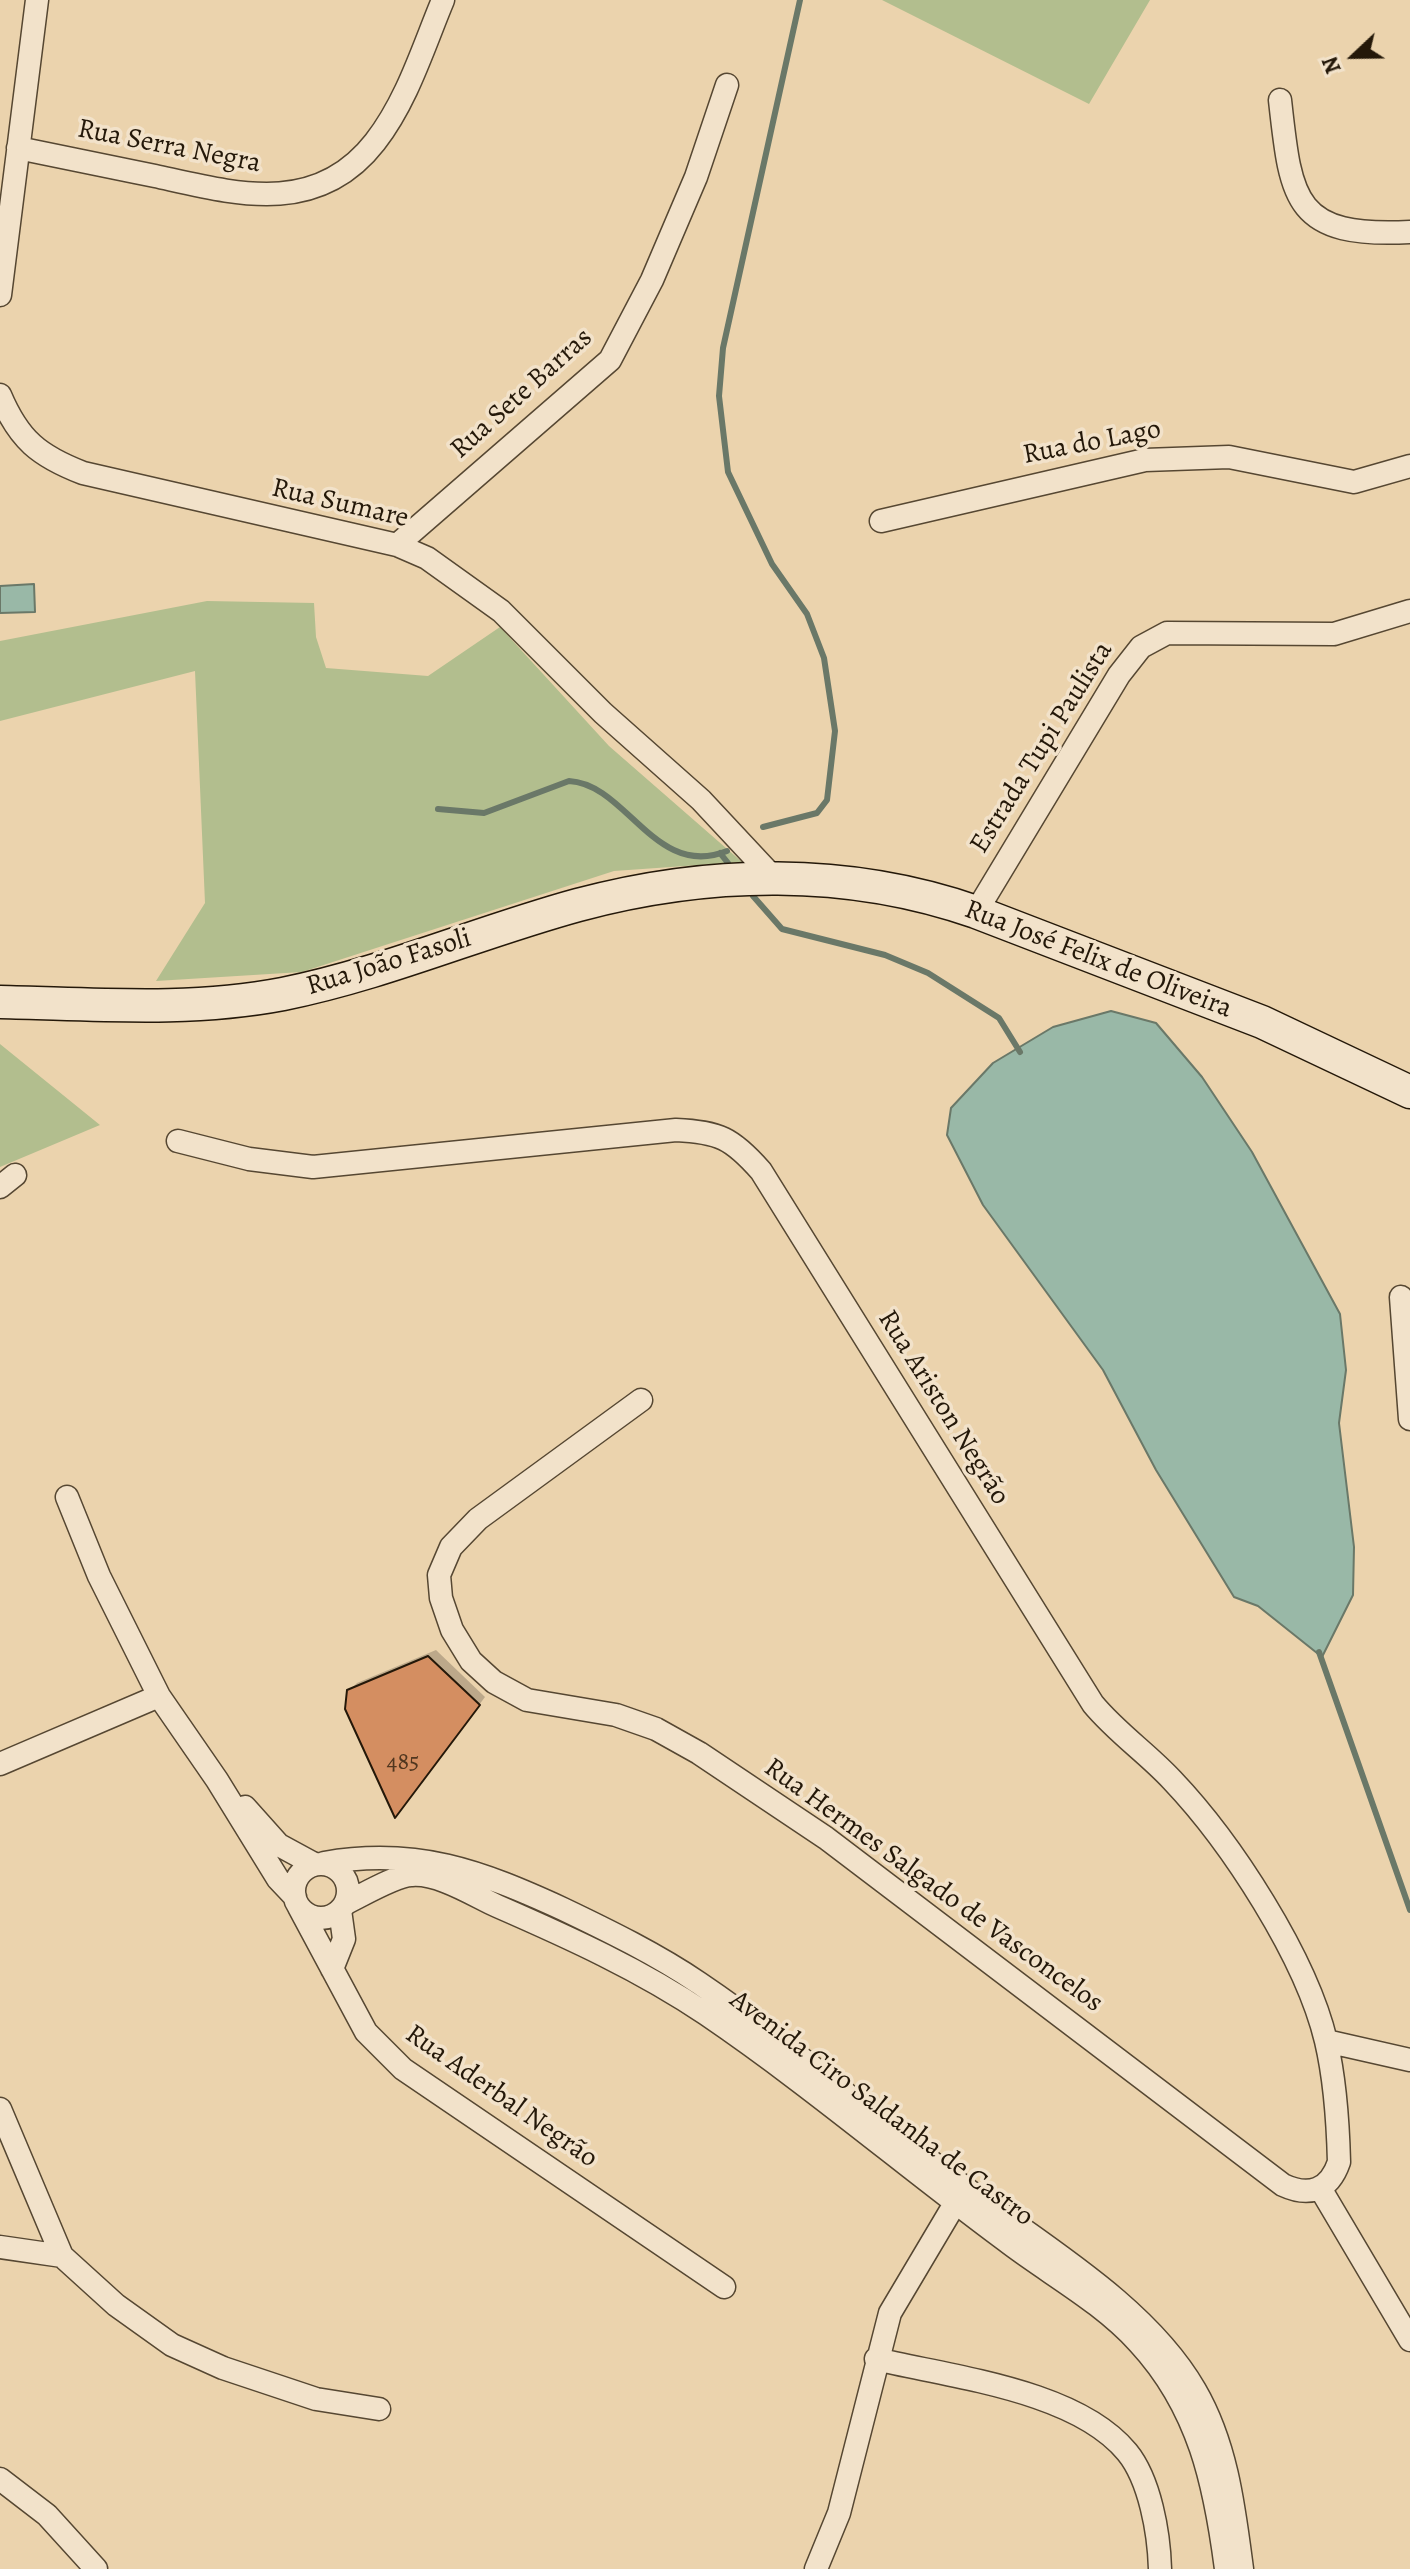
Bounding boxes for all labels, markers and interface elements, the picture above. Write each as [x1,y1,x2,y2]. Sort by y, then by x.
north arrow [1314,16,1394,96]
text: N [1315,52,1349,78]
street label: Rua Serra Negra [75,113,263,181]
street label: Rua Sete Barras [444,321,600,467]
street label: Rua do Lago [1020,413,1164,473]
street label: Rua Sumare [268,472,412,536]
street label: Estrada Tupi Paulista [963,636,1121,860]
street label: Rua José Felix de Oliveira [960,893,1236,1027]
street label: Rua João Fasoli [303,922,475,1004]
street label: Rua Ariston Negrão [870,1305,1016,1511]
house number: 485 [387,1749,419,1777]
street label: Rua Hermes Salgado de Vasconcelos [757,1752,1109,2020]
street label: Avenida Ciro Saldanha de Castro [722,1984,1040,2234]
street label: Rua Aderbal Negrão [398,2018,604,2176]

